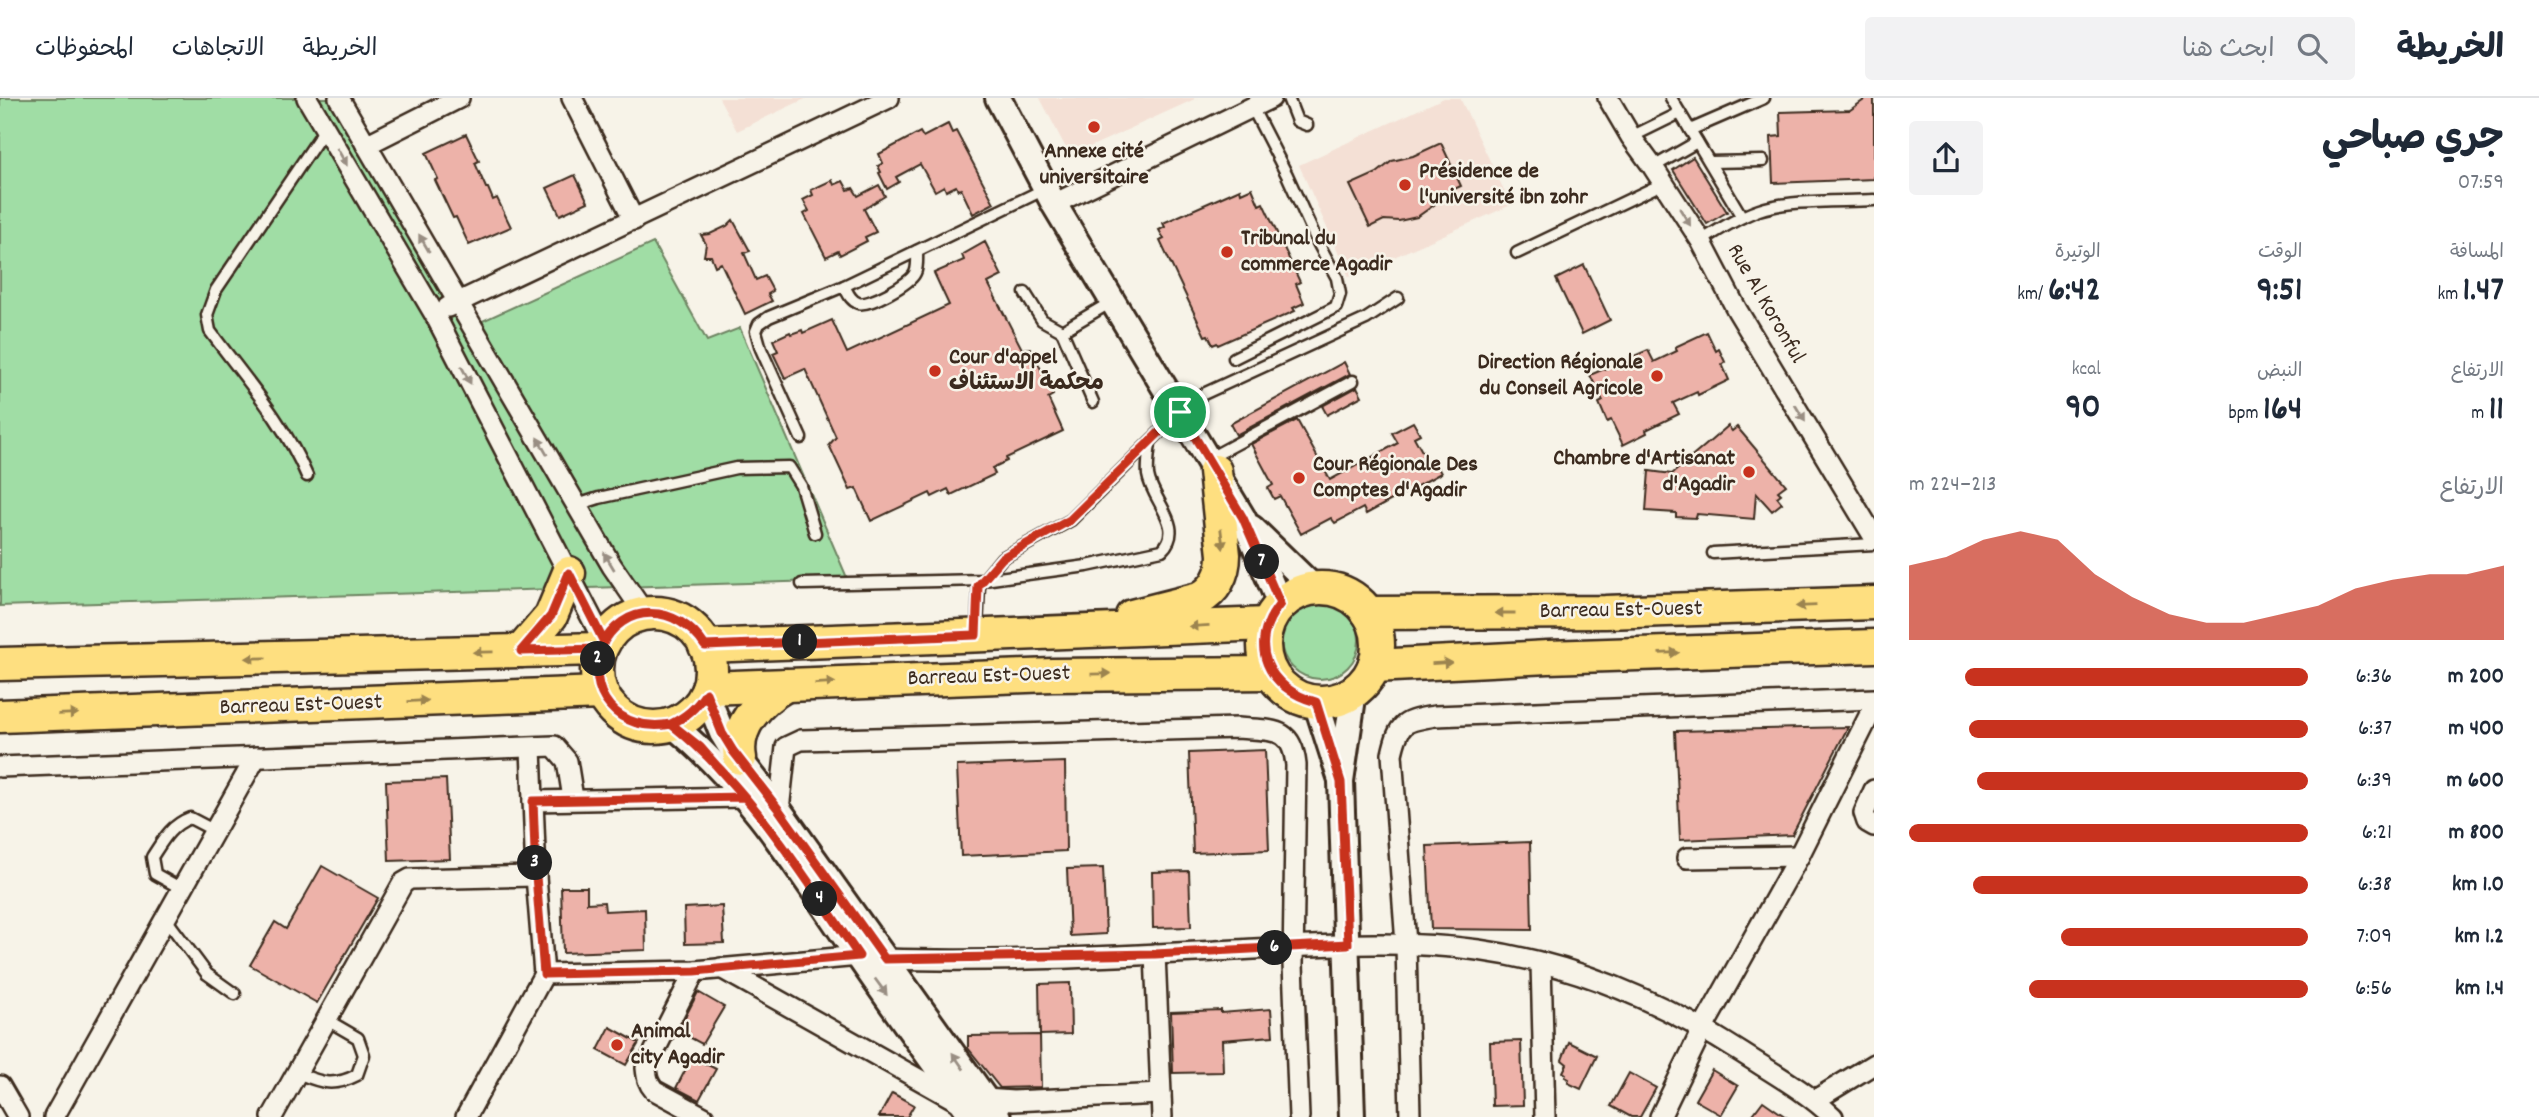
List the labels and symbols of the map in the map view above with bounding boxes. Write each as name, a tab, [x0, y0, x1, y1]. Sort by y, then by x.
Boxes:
marker: Annexe cité universitaire	[1086, 119, 1102, 135]
place label: Annexe cité universitaire	[1039, 136, 1149, 195]
one-way arrow	[336, 147, 348, 166]
place label: Présidence de l'université ibn zohr	[1419, 156, 1588, 215]
marker: Présidence de l'université ibn zohr	[1397, 177, 1413, 193]
one-way arrow	[1679, 207, 1692, 226]
place label: Tribunal du commerce Agadir	[1241, 223, 1393, 282]
one-way arrow	[417, 233, 430, 252]
street label: Rue Al Koronful	[1717, 238, 1813, 371]
marker: Tribunal du commerce Agadir	[1219, 244, 1235, 260]
place label: Cour d'appel محكمة الاستئناف	[949, 342, 1104, 401]
place label: Direction Régionale du Conseil Agricole	[1478, 347, 1643, 406]
marker: Cour d'appel محكمة الاستئناف	[927, 363, 943, 379]
one-way arrow	[461, 365, 472, 385]
marker: Direction Régionale du Conseil Agricole	[1649, 368, 1665, 384]
pin	[1150, 382, 1210, 442]
one-way arrow	[1794, 403, 1807, 422]
one-way arrow	[536, 437, 548, 456]
place label: Chambre d'Artisanat d'Agadir	[1553, 443, 1736, 502]
place label: Cour Régionale Des Comptes d'Agadir	[1313, 449, 1478, 508]
marker: Chambre d'Artisanat d'Agadir	[1741, 464, 1757, 480]
marker: Cour Régionale Des Comptes d'Agadir	[1291, 470, 1307, 486]
one-way arrow	[1217, 528, 1228, 550]
pin: 7	[1244, 545, 1280, 580]
one-way arrow	[603, 551, 615, 570]
street label: Barreau Est-Ouest	[1539, 593, 1703, 629]
one-way arrow	[1795, 601, 1817, 612]
one-way arrow	[1494, 607, 1516, 619]
one-way arrow	[1188, 621, 1210, 632]
pin: 1	[782, 624, 818, 660]
pin: 2	[580, 642, 616, 676]
one-way arrow	[472, 647, 494, 658]
one-way arrow	[1658, 647, 1680, 659]
one-way arrow	[244, 652, 266, 664]
one-way arrow	[1431, 657, 1453, 668]
street label: Barreau Est-Ouest	[907, 658, 1071, 696]
one-way arrow	[1090, 668, 1112, 679]
one-way arrow	[814, 678, 836, 689]
street label: Barreau Est-Ouest	[219, 687, 383, 725]
one-way arrow	[407, 695, 429, 706]
one-way arrow	[57, 709, 79, 720]
pin: 3	[518, 846, 552, 880]
pin: 4	[802, 882, 838, 916]
pin: 6	[1258, 930, 1292, 966]
one-way arrow	[874, 978, 888, 996]
place label: Animal city Agadir	[631, 1016, 725, 1075]
marker: Animal city Agadir	[609, 1037, 625, 1053]
one-way arrow	[952, 1052, 965, 1071]

